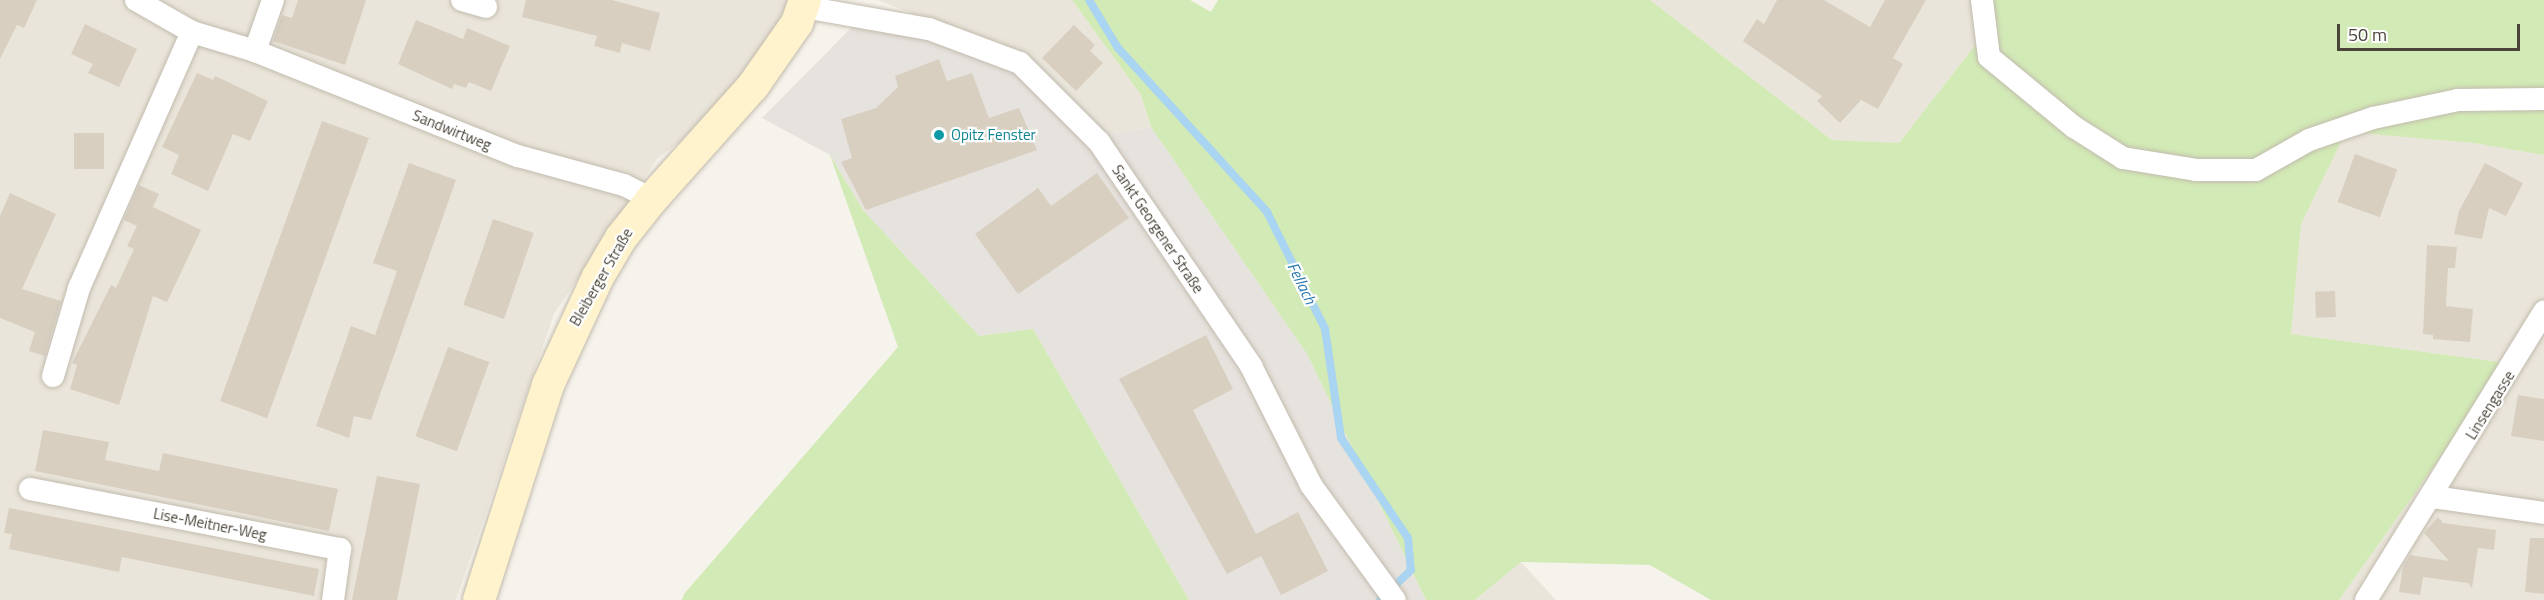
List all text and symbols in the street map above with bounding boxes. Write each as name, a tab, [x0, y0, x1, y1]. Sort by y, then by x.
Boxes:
scale bar	[2340, 12, 2523, 50]
text: 50 m	[2348, 21, 2387, 48]
street label: Sandwirtweg	[410, 106, 494, 154]
place label: Opitz Fenster	[951, 126, 1036, 144]
marker: Opitz Fenster	[932, 128, 946, 142]
street label: Sankt Georgener Straße	[1108, 161, 1208, 297]
street label: Bleiberger Straße	[566, 225, 636, 329]
water label: Fellach	[1284, 259, 1320, 307]
street label: Linsengasse	[2462, 367, 2518, 443]
street label: Lise-Meitner-Weg	[152, 504, 268, 544]

